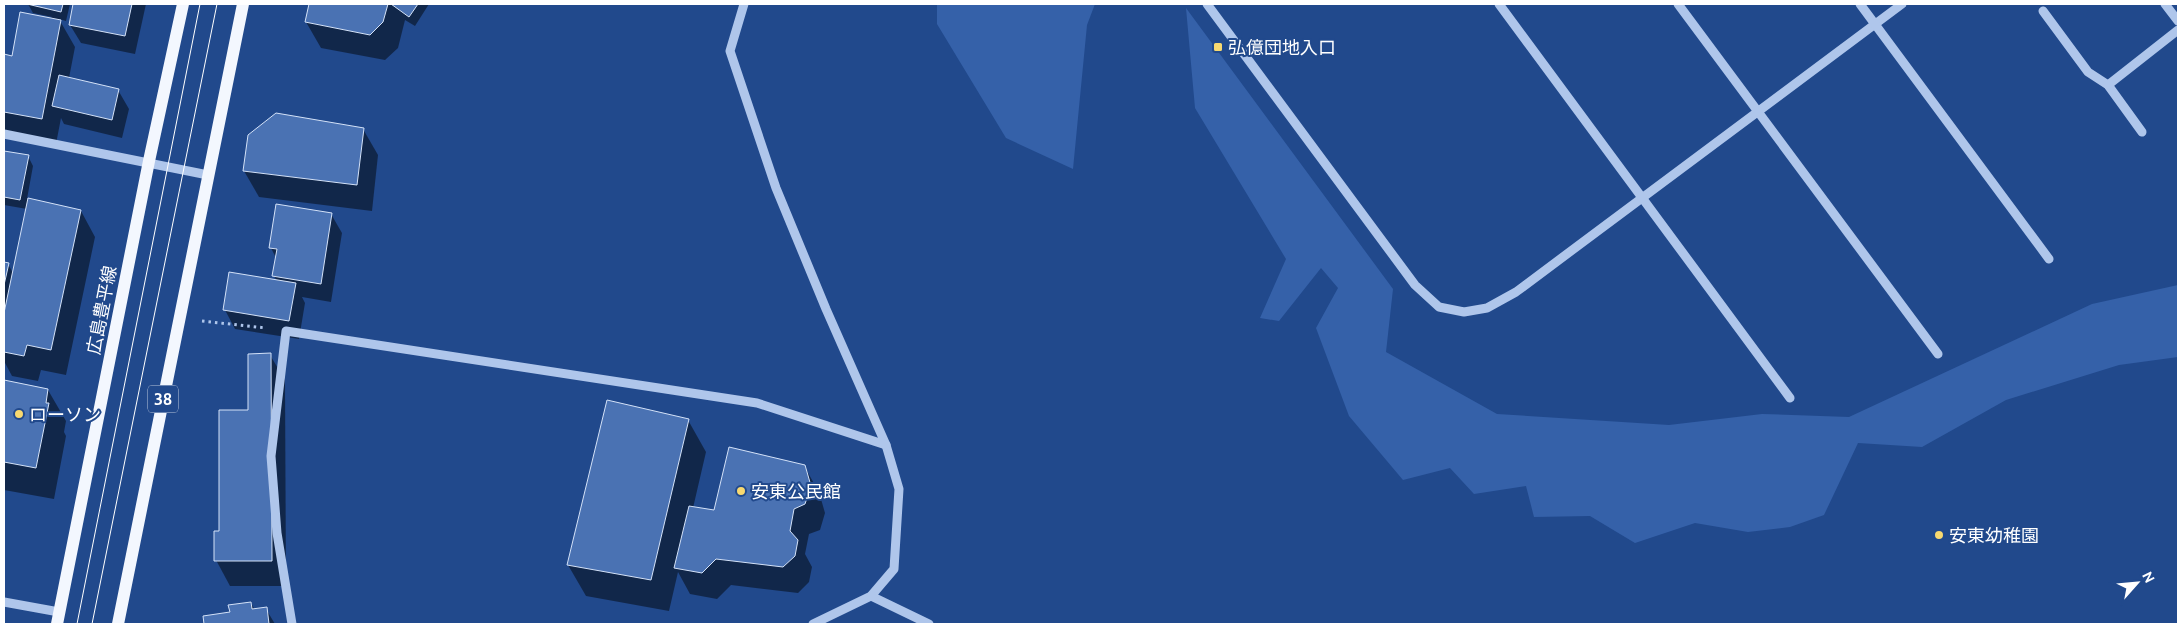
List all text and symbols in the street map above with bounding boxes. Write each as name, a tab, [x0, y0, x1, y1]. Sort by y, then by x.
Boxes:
place label: 弘億団地入口	[1228, 37, 1336, 57]
marker: 弘億団地入口	[1212, 41, 1224, 53]
street label: 広島豊平線	[83, 264, 119, 356]
road number: 38	[148, 386, 178, 412]
place label: ローソン	[29, 404, 101, 424]
marker: ローソン	[13, 408, 25, 420]
place label: 安東公民館	[751, 481, 841, 501]
marker: 安東公民館	[735, 485, 747, 497]
place label: 安東幼稚園	[1949, 525, 2039, 545]
marker: 安東幼稚園	[1933, 529, 1945, 541]
north arrow	[2112, 558, 2162, 608]
text: N	[2139, 569, 2158, 585]

